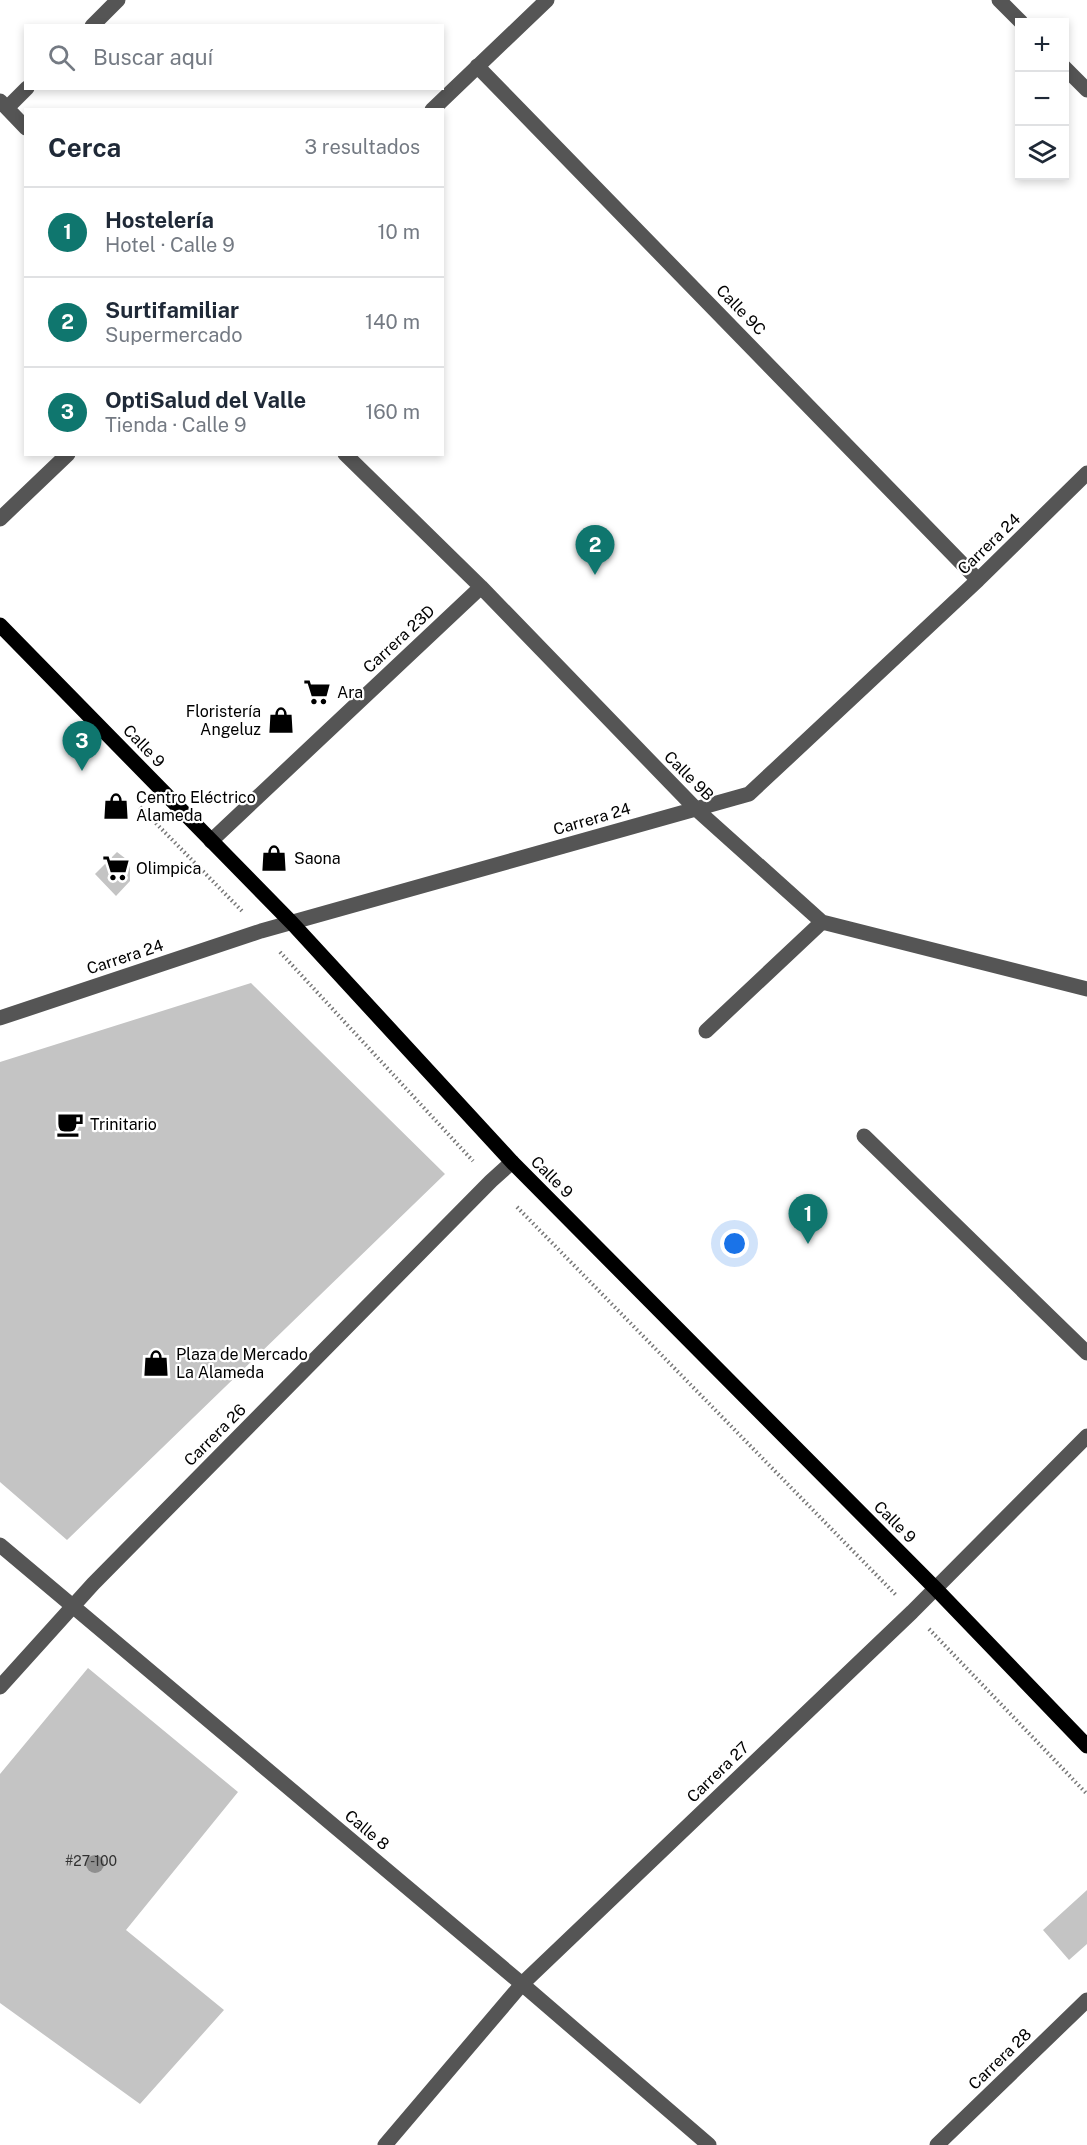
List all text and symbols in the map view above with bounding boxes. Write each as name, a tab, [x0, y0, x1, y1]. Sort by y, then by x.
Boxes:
map controls	[1015, 18, 1069, 180]
button: +	[1015, 18, 1069, 72]
search box	[24, 24, 444, 90]
icon: search	[45, 41, 78, 74]
text: Buscar aquí	[93, 44, 213, 70]
button: −	[1015, 72, 1069, 126]
button: layers	[1015, 126, 1069, 180]
text: Cerca	[48, 132, 121, 163]
text: 3 resultados	[304, 135, 420, 159]
text: Hostelería	[105, 207, 214, 233]
text: 1	[63, 220, 72, 244]
text: 10 m	[377, 220, 420, 244]
text: Hotel · Calle 9	[105, 233, 235, 257]
street label: Calle 9C	[712, 281, 770, 339]
text: Surtifamiliar	[105, 297, 239, 323]
text: 2	[61, 310, 74, 334]
text: 140 m	[365, 310, 420, 334]
text: Supermercado	[105, 323, 243, 347]
text: OptiSalud del Valle	[105, 387, 306, 413]
text: 3	[61, 400, 74, 424]
text: 160 m	[365, 400, 420, 424]
text: Tienda · Calle 9	[105, 413, 246, 437]
street label: Carrera 24	[954, 510, 1024, 578]
pin: 2	[576, 526, 614, 575]
street label: Carrera 23D	[359, 601, 439, 677]
supermarket icon: Ara	[302, 677, 332, 707]
place label: Ara	[337, 683, 363, 702]
place label: Floristería Angeluz	[186, 702, 261, 739]
shop icon: Floristería Angeluz	[266, 705, 296, 735]
street label: Calle 9	[119, 721, 169, 771]
pin: 3	[62, 722, 101, 771]
street label: Calle 9B	[660, 747, 718, 805]
place label: Centro Eléctrico Alameda	[136, 788, 256, 825]
shop icon: Centro Eléctrico Alameda	[101, 791, 131, 821]
street label: Carrera 24	[551, 799, 633, 839]
shop icon: Saona	[259, 843, 289, 873]
place label: Saona	[294, 849, 341, 868]
supermarket icon: Olimpica	[101, 853, 131, 883]
place label: Olimpica	[136, 859, 201, 878]
street label: Carrera 24	[84, 936, 166, 978]
cafe icon: Trinitario	[55, 1109, 85, 1139]
place label: Trinitario	[90, 1115, 157, 1134]
street label: Calle 9	[527, 1152, 577, 1202]
pin: 1	[788, 1194, 828, 1244]
your location	[720, 1229, 749, 1258]
place label: Plaza de Mercado La Alameda	[176, 1345, 308, 1382]
shop icon: Plaza de Mercado La Alameda	[141, 1348, 171, 1378]
street label: Carrera 26	[180, 1400, 250, 1470]
street label: Calle 9	[870, 1497, 920, 1547]
street label: Carrera 27	[683, 1738, 753, 1806]
street label: Calle 8	[341, 1806, 393, 1854]
house number: #27-100	[65, 1853, 117, 1869]
street label: Carrera 28	[965, 2024, 1035, 2094]

